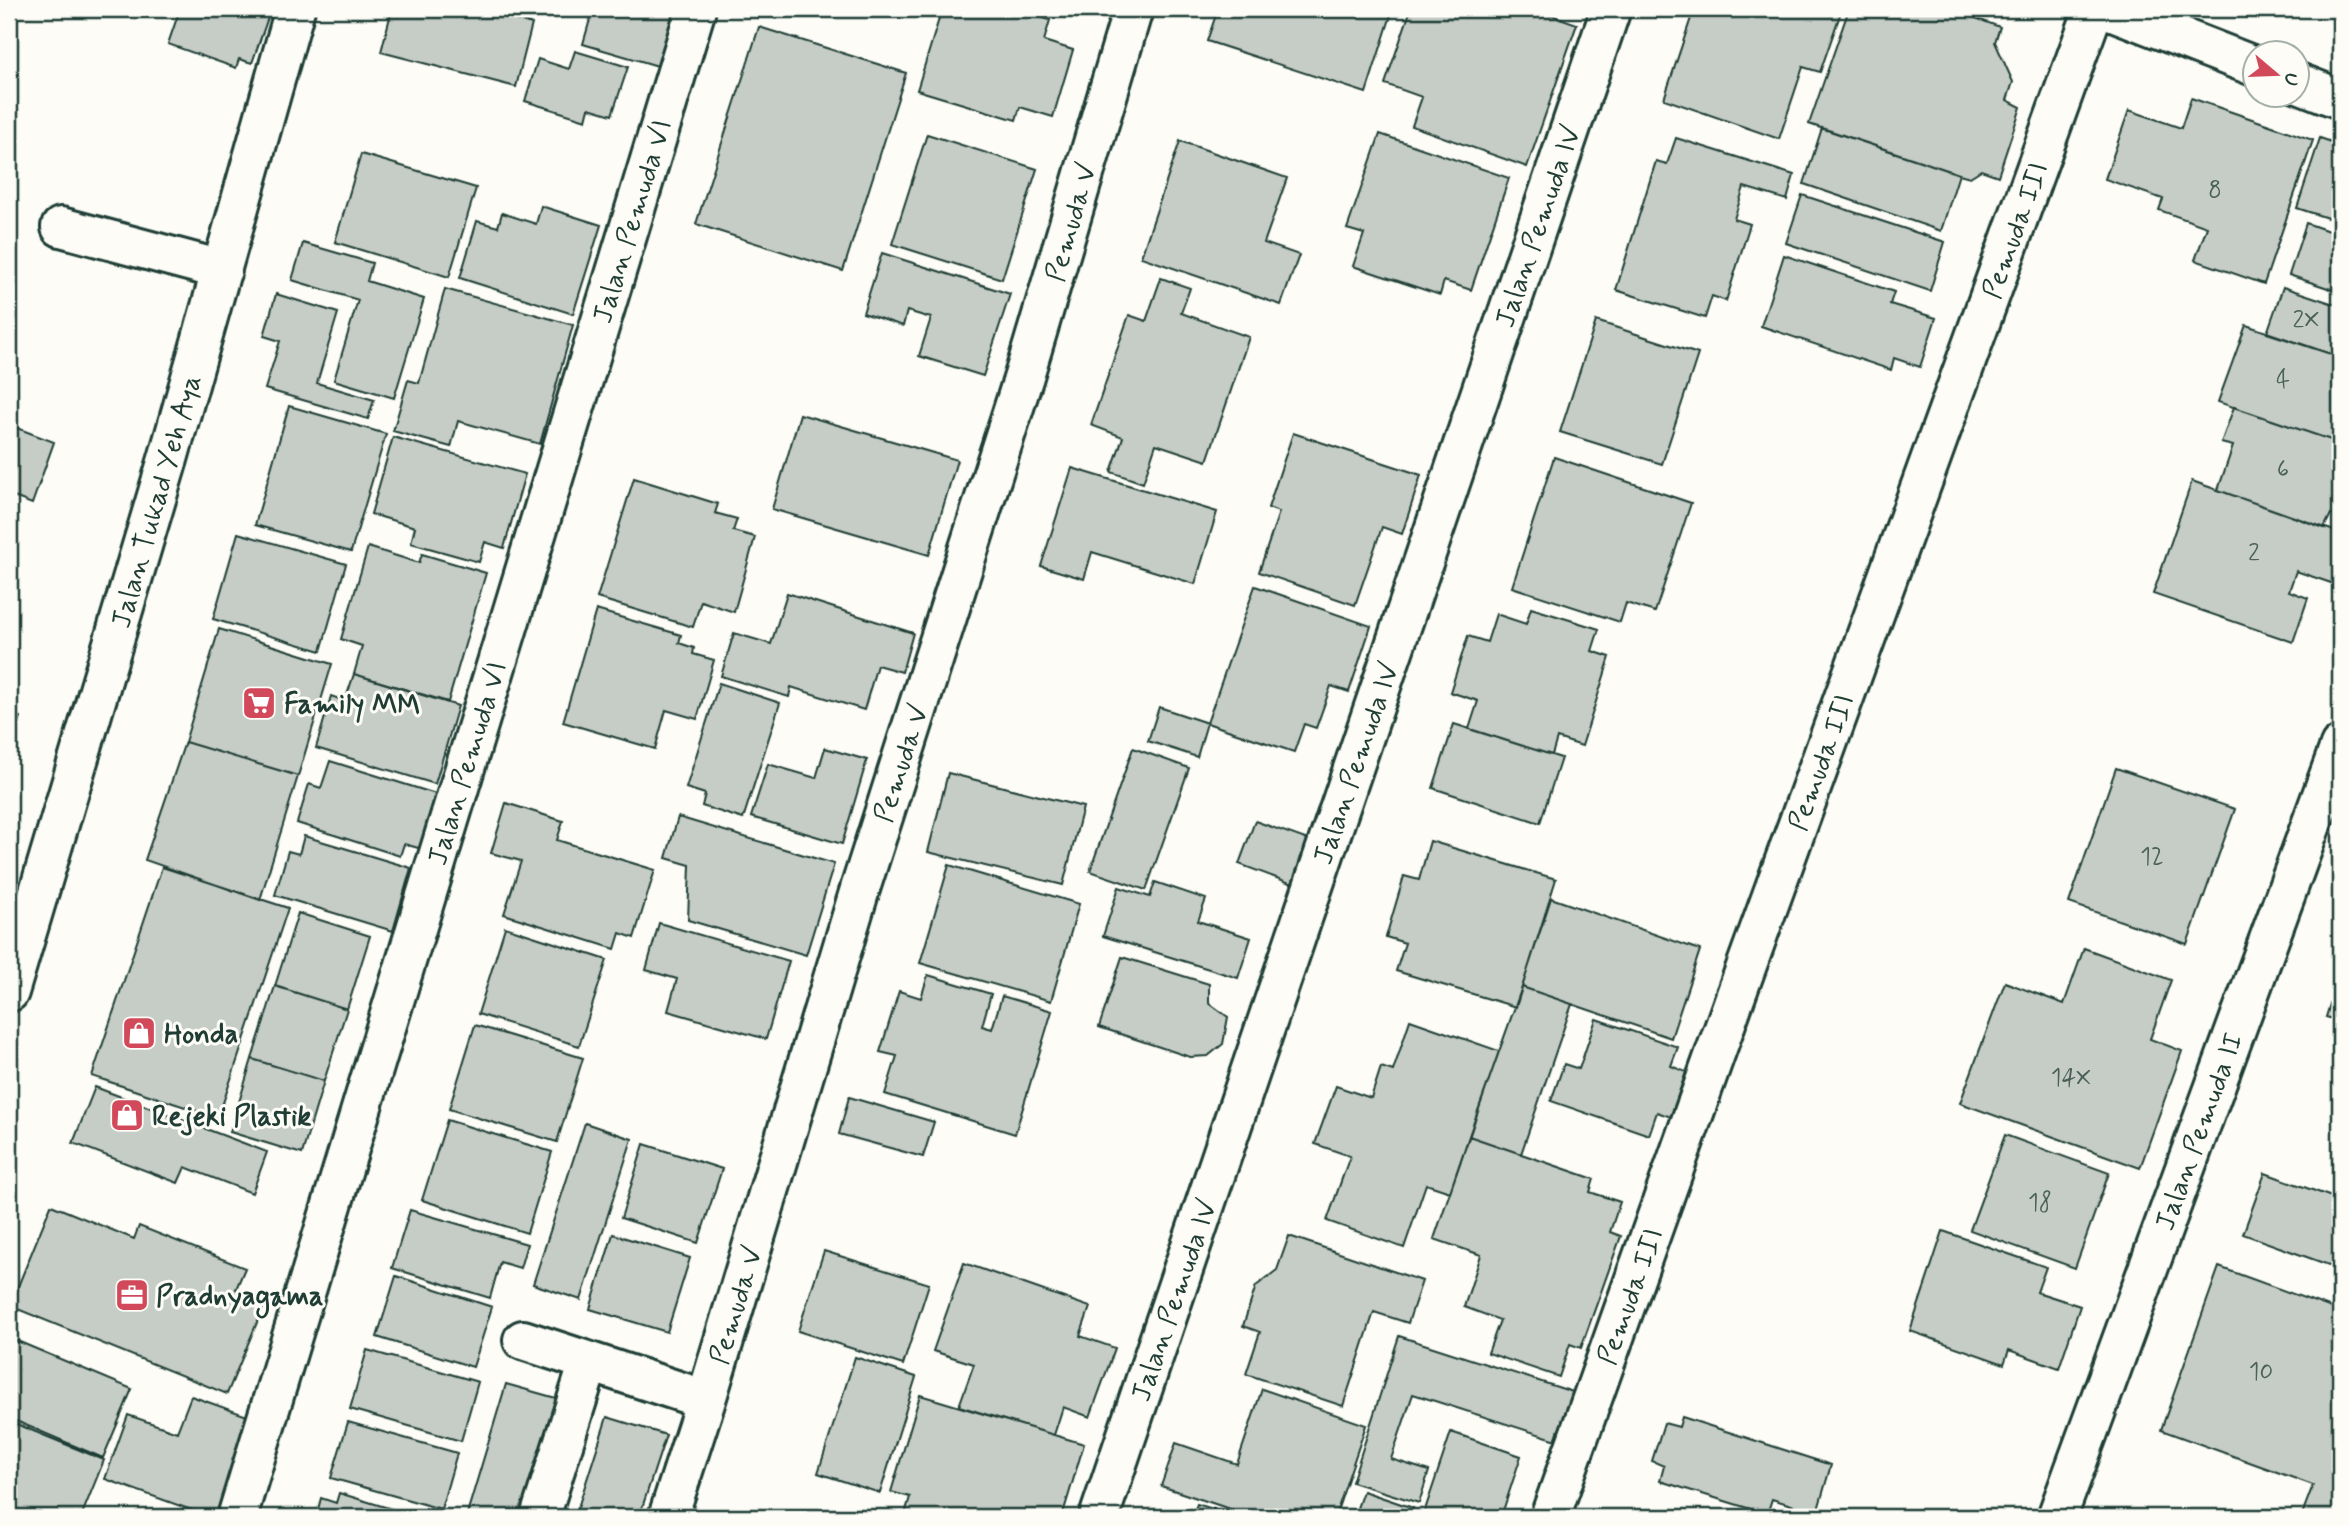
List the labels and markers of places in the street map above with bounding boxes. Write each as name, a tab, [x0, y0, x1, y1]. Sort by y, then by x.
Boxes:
supermarket icon: Family MM	[240, 684, 278, 722]
place label: Family MM	[284, 687, 421, 724]
shop icon: Honda	[120, 1014, 158, 1052]
place label: Honda	[164, 1017, 238, 1054]
shop icon: Rejeki Plastik	[108, 1096, 146, 1134]
place label: Rejeki Plastik	[152, 1099, 311, 1136]
office icon: Pradnyagama	[113, 1276, 151, 1314]
place label: Pradnyagama	[156, 1279, 323, 1319]

